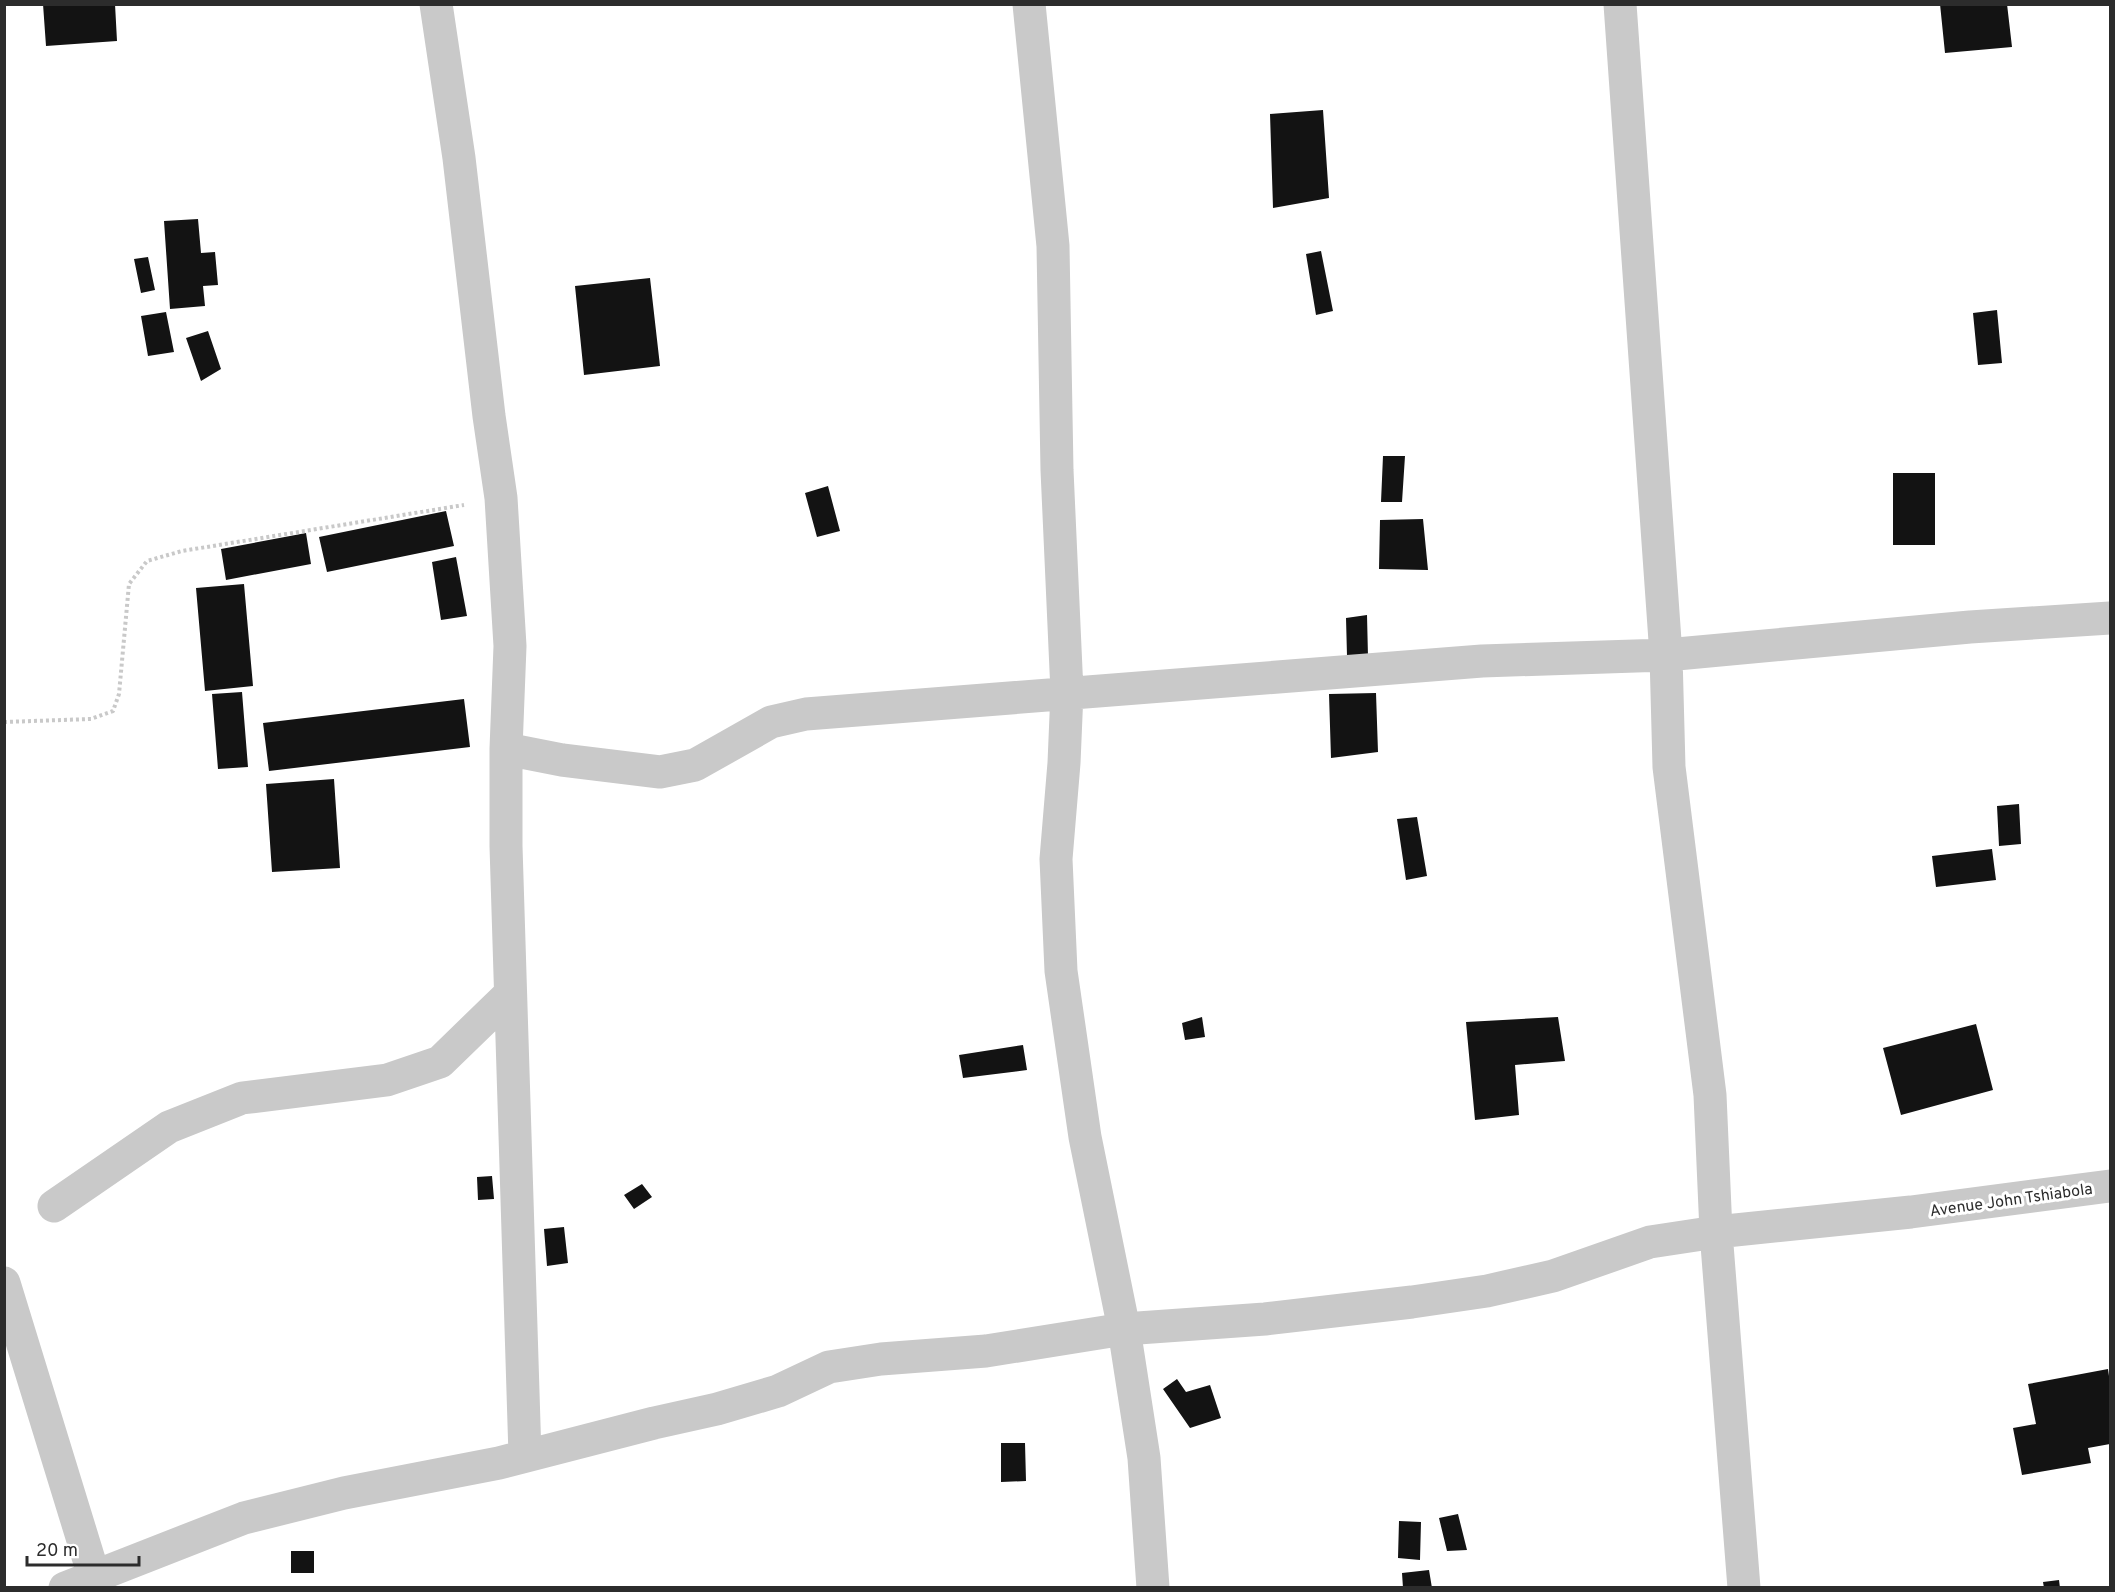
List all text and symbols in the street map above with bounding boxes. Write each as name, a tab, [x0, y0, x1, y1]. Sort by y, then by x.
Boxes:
street label: Avenue John Tshiabola	[1929, 1180, 2094, 1222]
scale bar	[27, 1529, 140, 1567]
text: 20 m	[36, 1540, 78, 1563]

